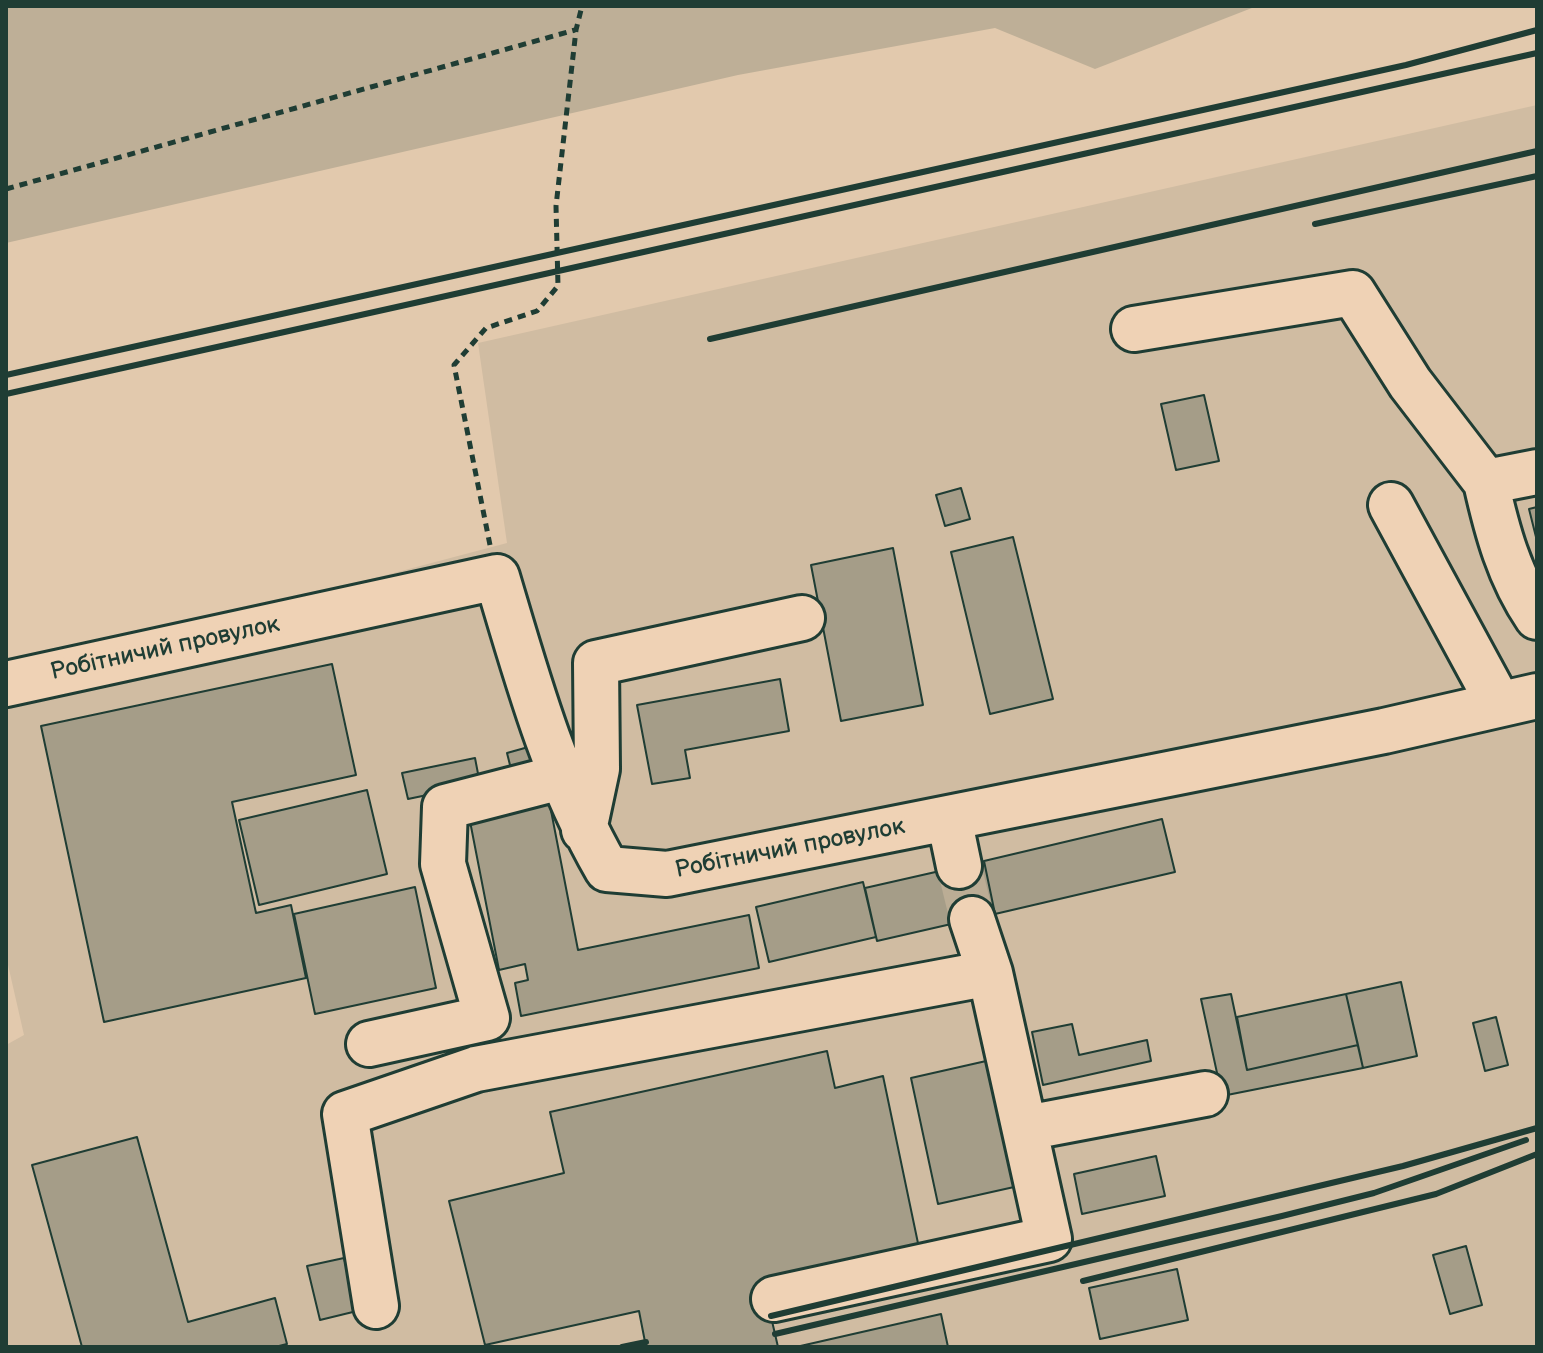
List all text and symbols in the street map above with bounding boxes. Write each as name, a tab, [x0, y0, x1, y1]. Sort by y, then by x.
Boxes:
street label: Робітничий провулок	[48, 611, 282, 687]
street label: Робітничий провулок	[673, 813, 907, 885]

